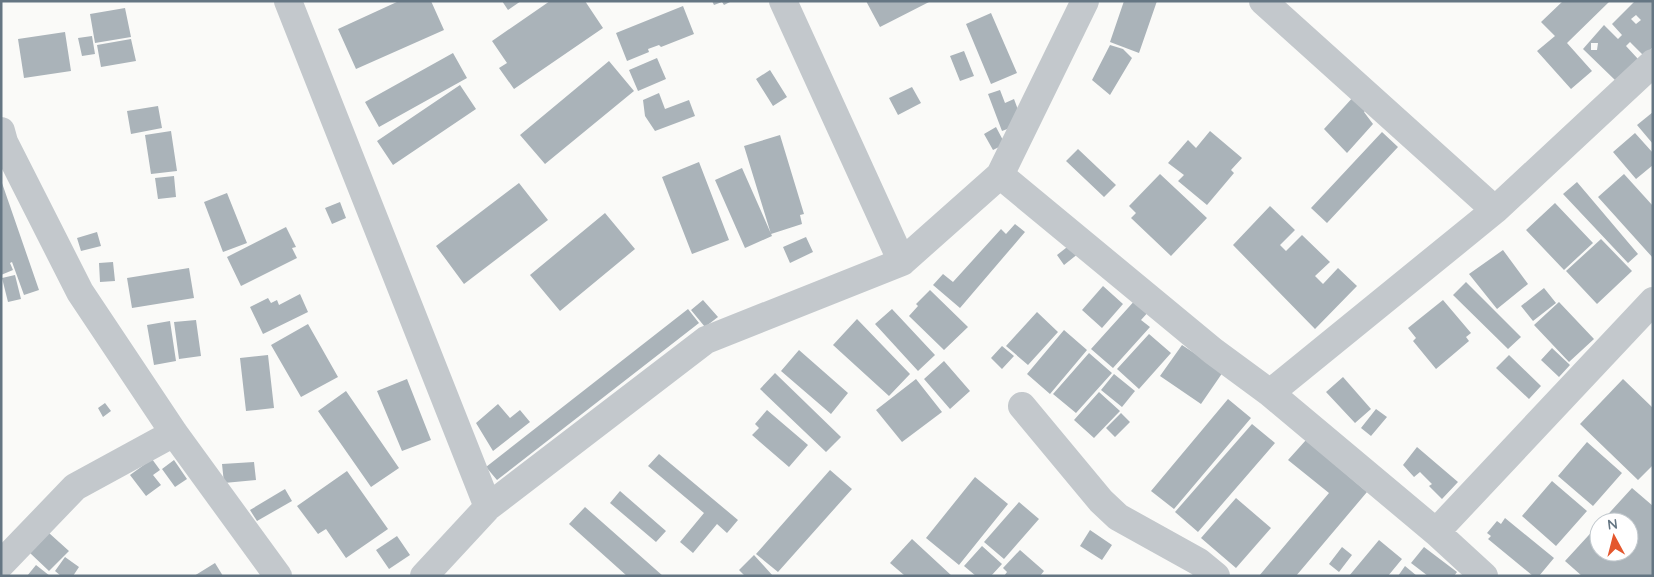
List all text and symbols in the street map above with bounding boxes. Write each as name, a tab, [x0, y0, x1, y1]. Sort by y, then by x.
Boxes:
north arrow	[1589, 512, 1639, 562]
text: N	[1606, 515, 1619, 534]

